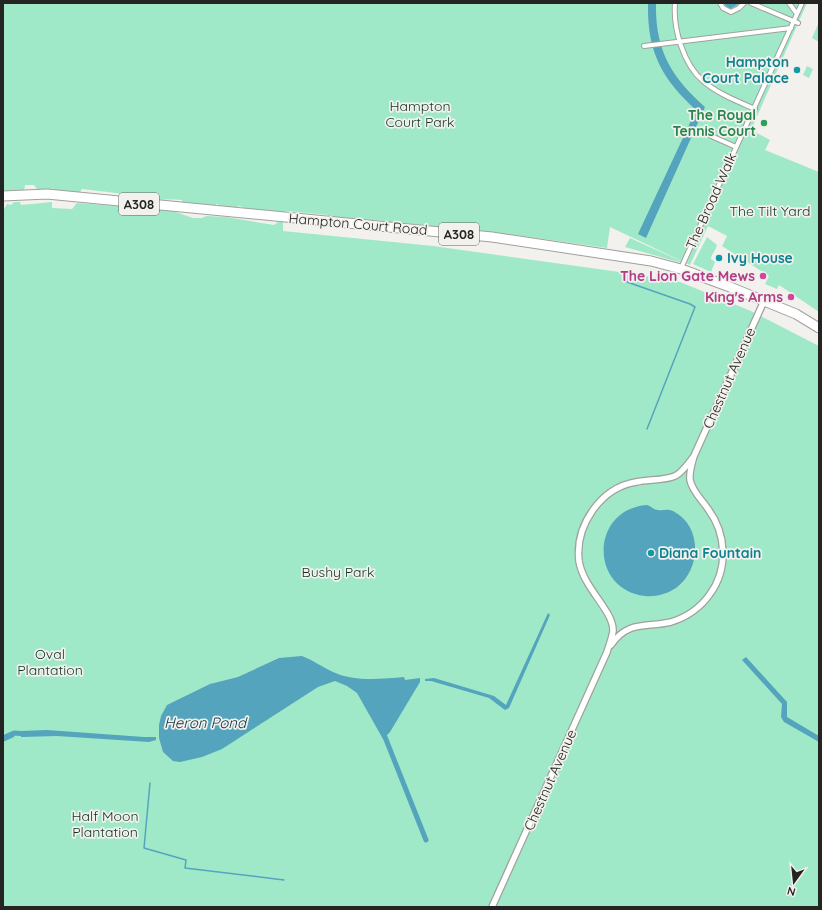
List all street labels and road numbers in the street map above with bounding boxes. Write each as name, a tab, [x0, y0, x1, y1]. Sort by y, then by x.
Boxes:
street label: The Broad Walk	[682, 150, 740, 252]
road number: A308	[119, 193, 159, 215]
street label: Hampton Court Road	[288, 209, 428, 239]
road number: A308	[439, 223, 479, 245]
street label: Chestnut Avenue	[699, 325, 759, 431]
street label: Chestnut Avenue	[520, 727, 580, 833]

